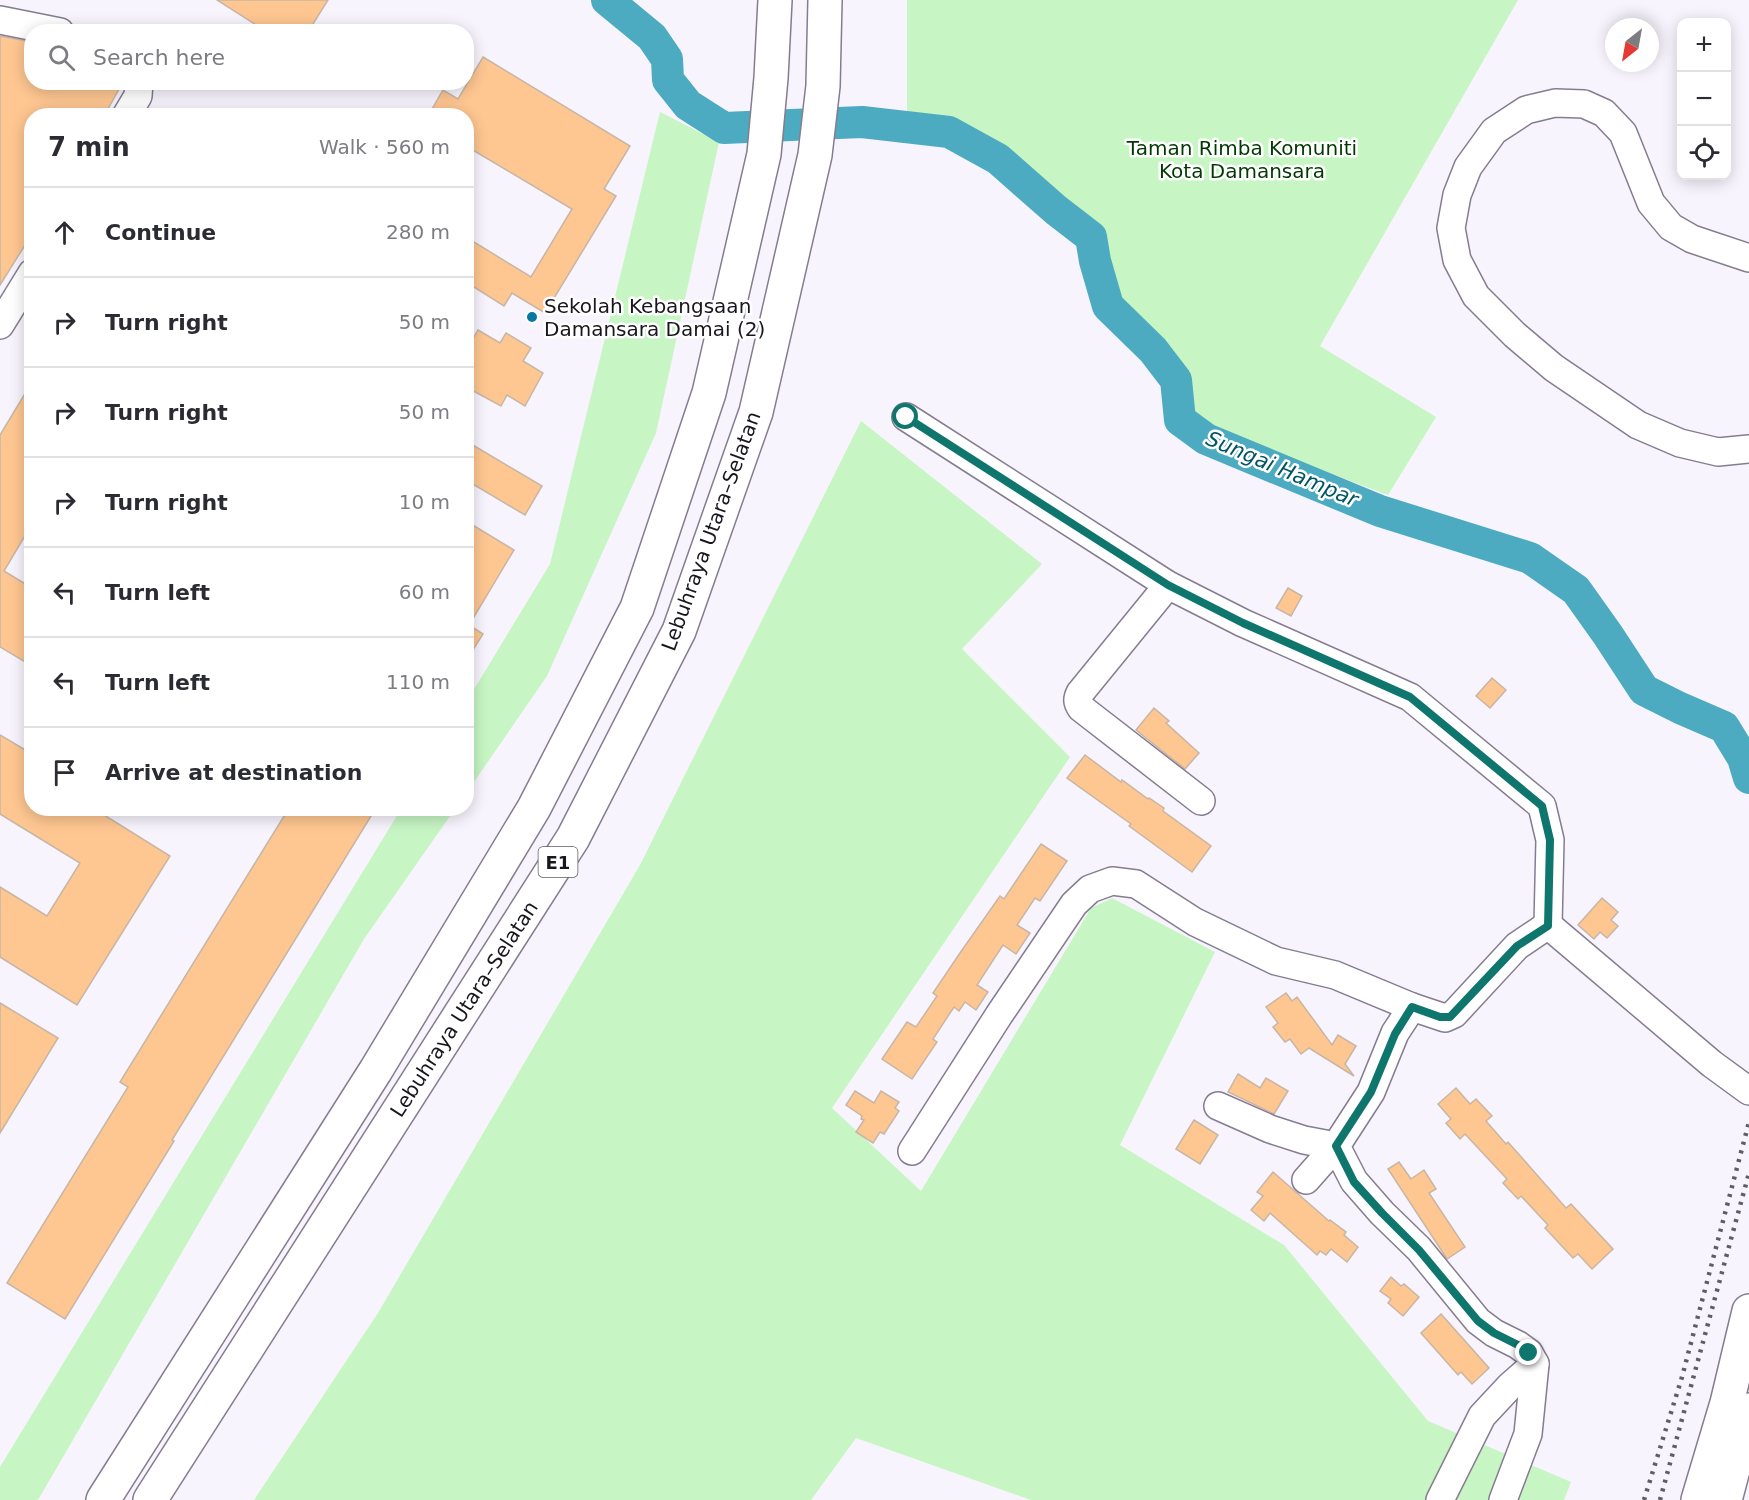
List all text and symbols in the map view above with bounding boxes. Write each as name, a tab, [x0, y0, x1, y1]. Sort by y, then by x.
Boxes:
north arrow	[1605, 18, 1659, 72]
map controls	[1677, 18, 1731, 180]
button: +	[1677, 18, 1731, 72]
search box	[24, 24, 474, 90]
icon: search	[45, 41, 78, 74]
text: Search here	[93, 45, 225, 70]
button: −	[1677, 72, 1731, 126]
button: locate	[1677, 126, 1731, 180]
text: 7 min	[48, 132, 130, 162]
text: Walk · 560 m	[319, 135, 450, 159]
park label: Taman Rimba Komuniti Kota Damansara	[1126, 136, 1357, 183]
icon: ahead	[48, 216, 81, 249]
text: Continue	[105, 220, 216, 245]
text: 280 m	[386, 220, 450, 244]
place label: Sekolah Kebangsaan Damansara Damai (2)	[544, 294, 765, 341]
icon: right	[48, 306, 81, 339]
text: Turn right	[105, 310, 228, 335]
text: 50 m	[399, 310, 450, 334]
marker: Sekolah Kebangsaan Damansara Damai (2)	[525, 310, 539, 324]
icon: right	[48, 396, 81, 429]
text: Turn right	[105, 400, 228, 425]
text: 50 m	[399, 400, 450, 424]
route start	[892, 403, 918, 429]
street label: Lebuhraya Utara–Selatan	[656, 408, 766, 654]
water label: Sungai Hampar	[1202, 426, 1363, 512]
icon: right	[48, 486, 81, 519]
text: Turn right	[105, 490, 228, 515]
text: 10 m	[399, 490, 450, 514]
icon: left	[48, 576, 81, 609]
text: Turn left	[105, 580, 210, 605]
text: 60 m	[399, 580, 450, 604]
icon: left	[48, 666, 81, 699]
text: Turn left	[105, 670, 210, 695]
text: 110 m	[386, 670, 450, 694]
icon: arrive	[48, 756, 81, 789]
text: Arrive at destination	[105, 760, 362, 785]
road number: E1	[538, 847, 578, 877]
street label: Lebuhraya Utara–Selatan	[385, 896, 543, 1122]
route end	[1515, 1339, 1541, 1365]

